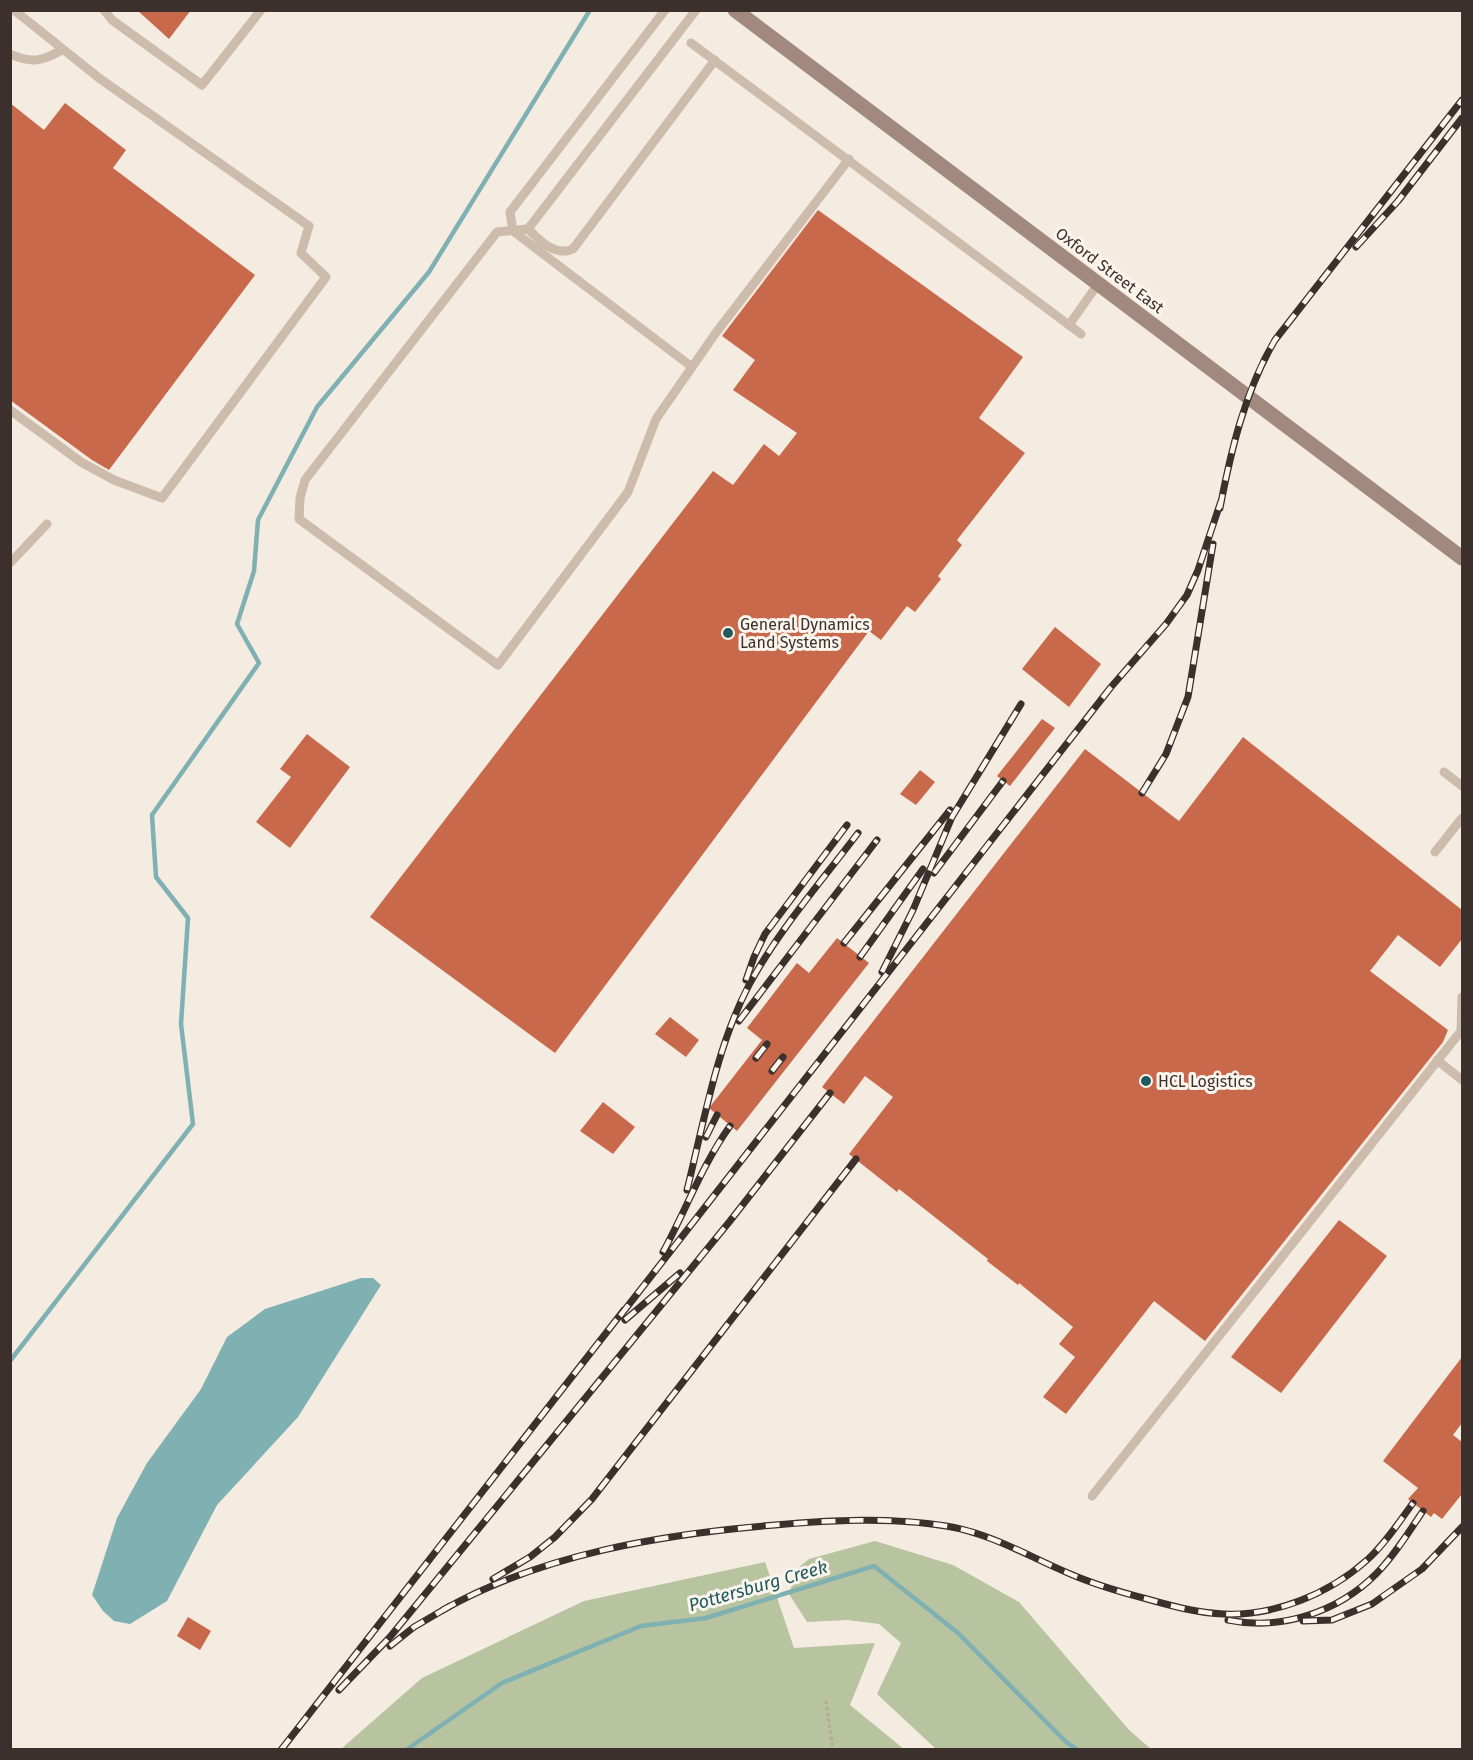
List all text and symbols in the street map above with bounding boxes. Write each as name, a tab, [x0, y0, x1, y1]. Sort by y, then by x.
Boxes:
street label: Oxford Street East	[1052, 224, 1168, 317]
place label: General Dynamics Land Systems	[740, 615, 870, 652]
marker: General Dynamics Land Systems	[721, 626, 735, 640]
place label: HCL Logistics	[1158, 1072, 1253, 1091]
marker: HCL Logistics	[1139, 1074, 1153, 1088]
water label: Pottersburg Creek	[686, 1556, 830, 1616]

